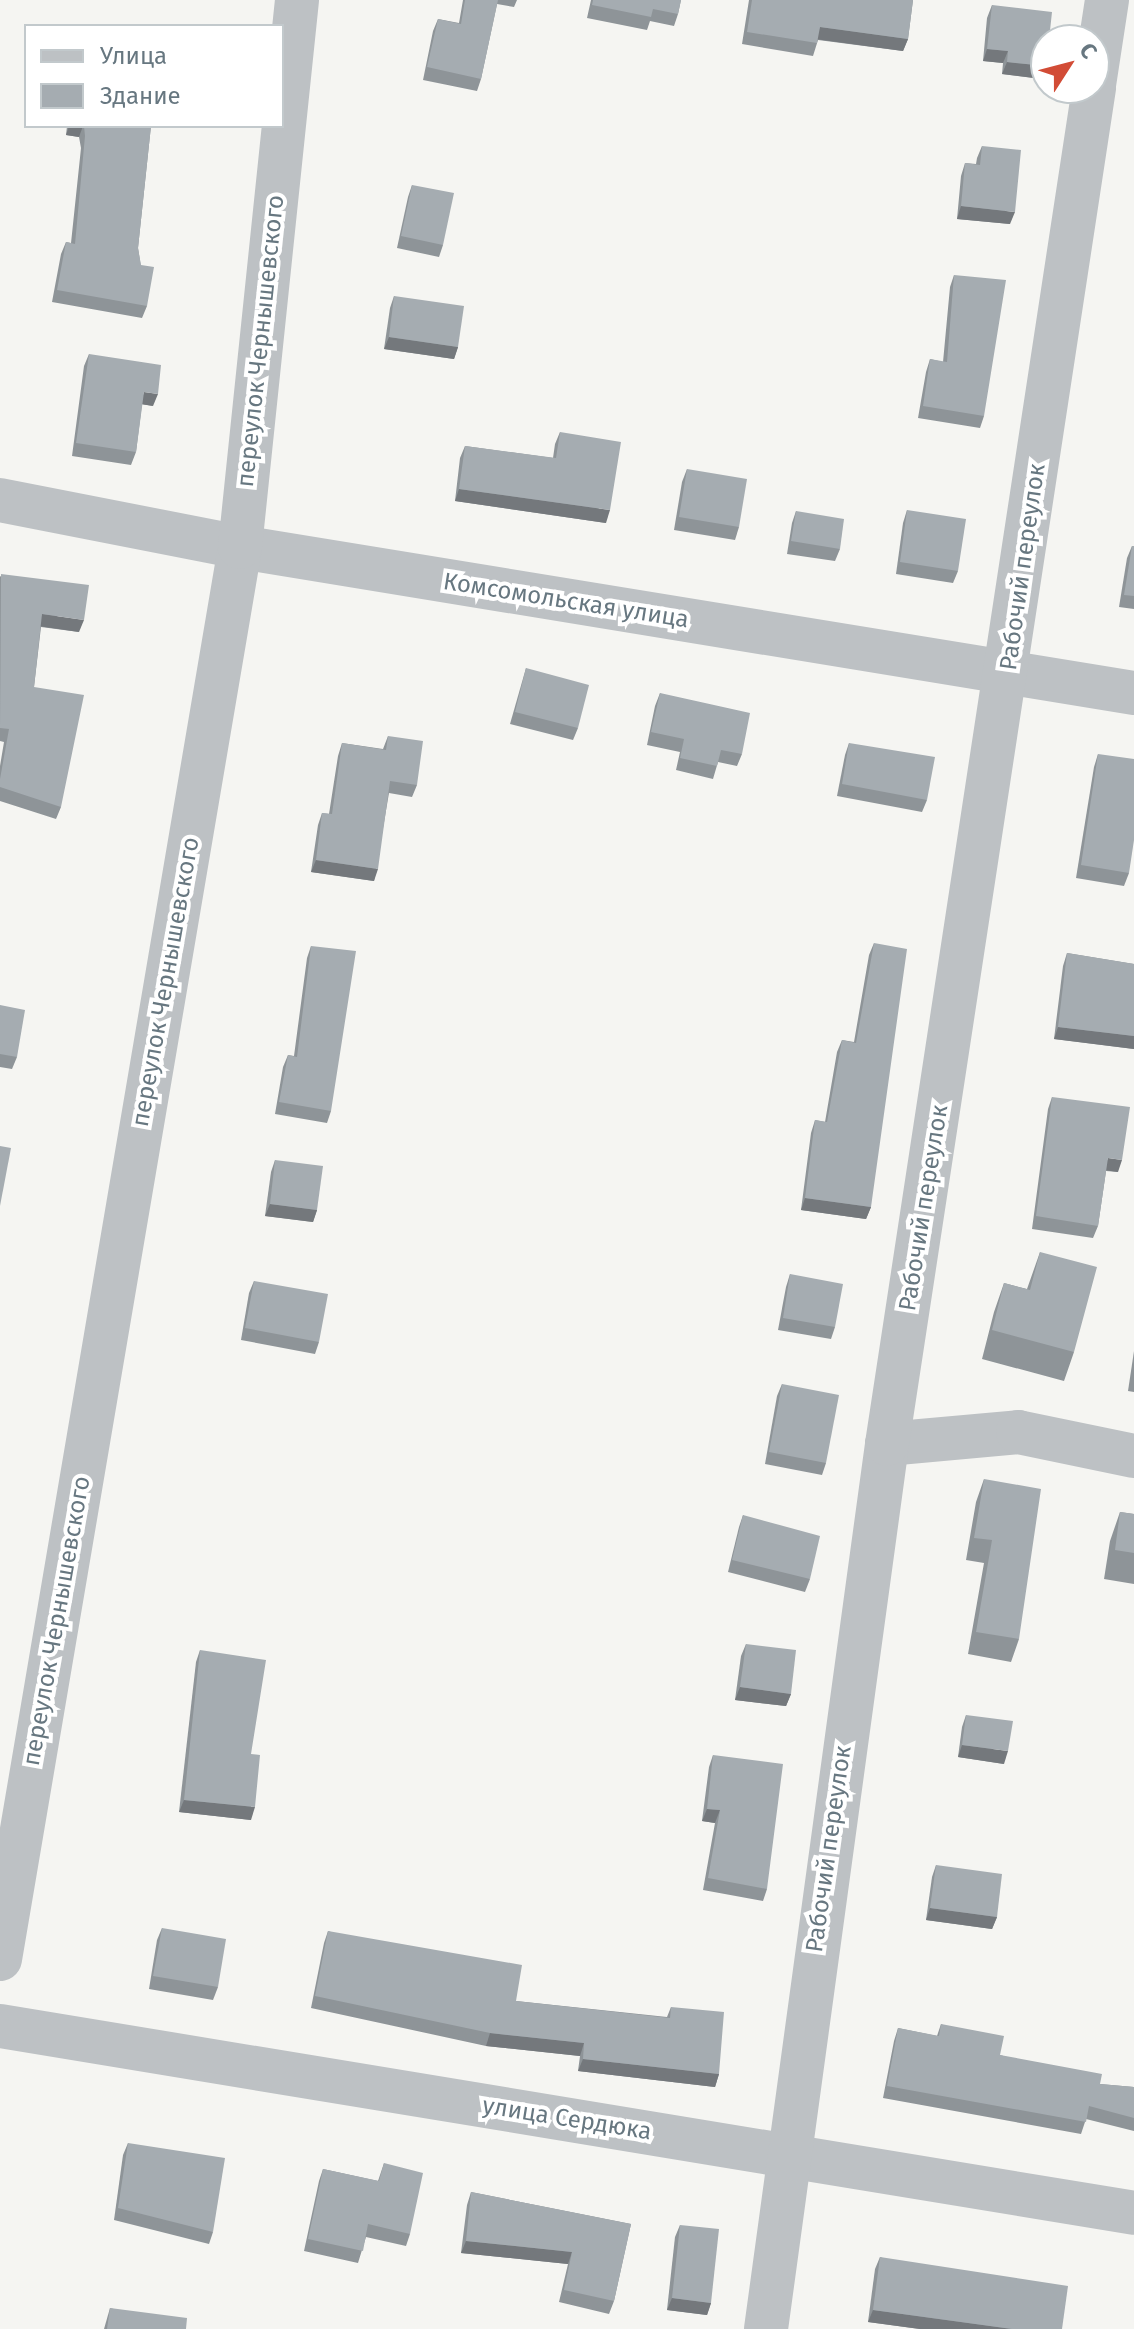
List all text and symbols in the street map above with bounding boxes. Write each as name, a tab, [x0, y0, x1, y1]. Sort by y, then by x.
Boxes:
legend	[24, 24, 284, 128]
north arrow	[1030, 24, 1110, 104]
text: С	[1074, 38, 1103, 64]
text: Улица	[100, 42, 167, 70]
text: Здание	[100, 82, 181, 110]
street label: переулок Чернышевского	[231, 193, 291, 489]
street label: Рабочий переулок	[994, 462, 1052, 672]
street label: Комсомольская улица	[441, 567, 691, 635]
street label: переулок Чернышевского	[126, 835, 206, 1129]
street label: Рабочий переулок	[893, 1103, 955, 1313]
street label: переулок Чернышевского	[17, 1474, 97, 1768]
street label: Рабочий переулок	[800, 1744, 858, 1954]
street label: улица Сердюка	[480, 2091, 654, 2147]

